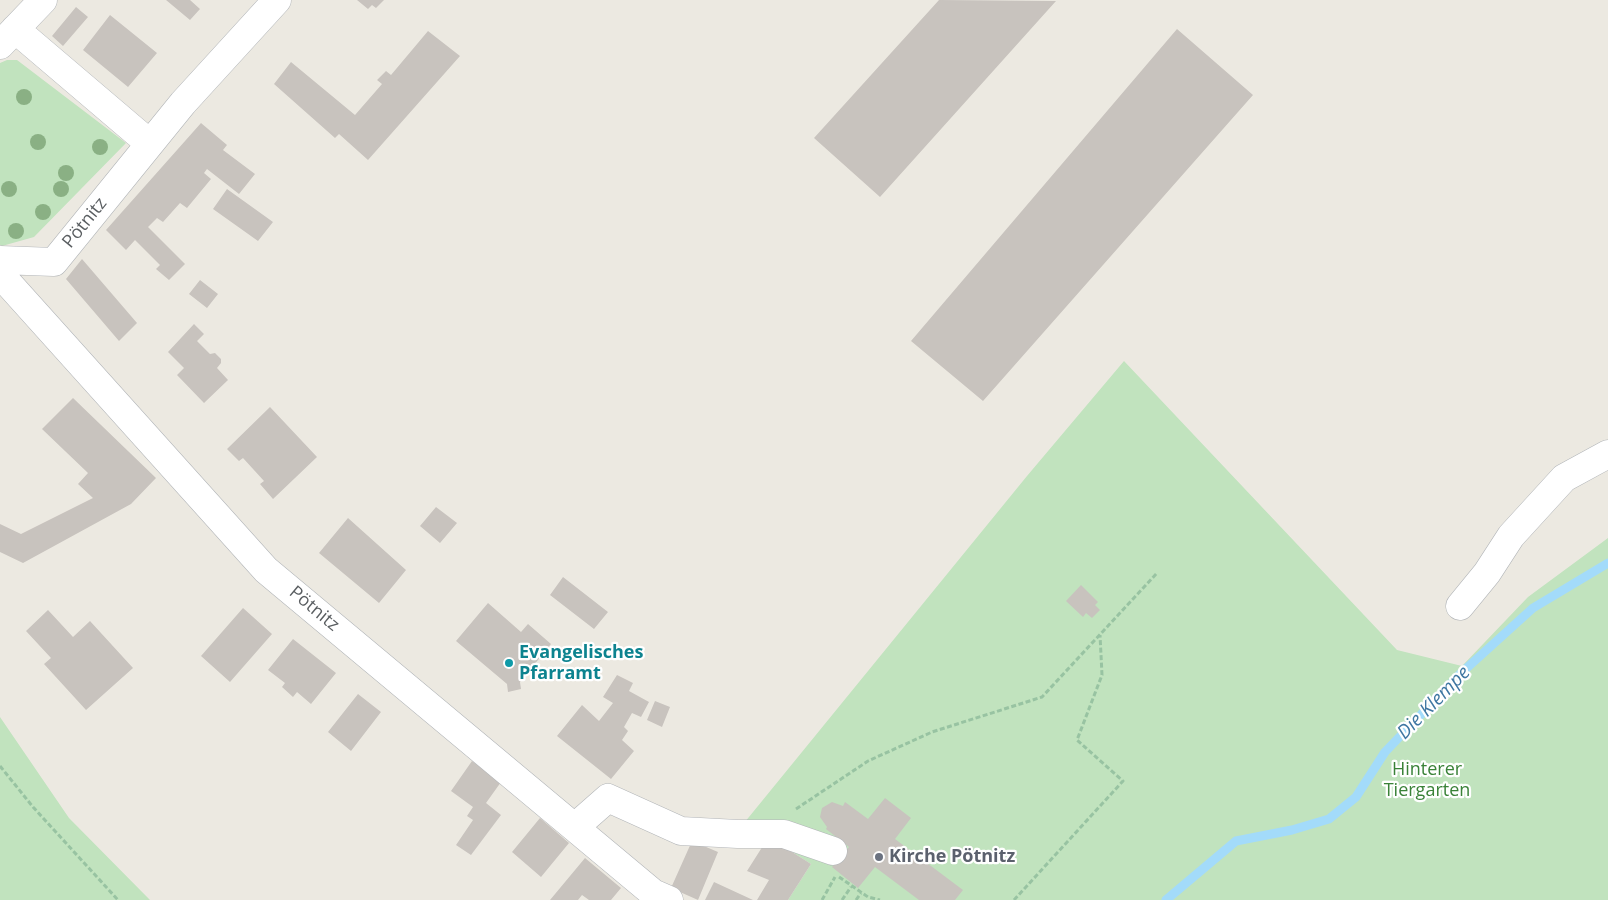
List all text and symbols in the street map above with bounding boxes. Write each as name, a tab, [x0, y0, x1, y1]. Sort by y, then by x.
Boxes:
street label: Pötnitz	[58, 193, 112, 253]
street label: Pötnitz	[285, 582, 343, 636]
place label: Evangelisches Pfarramt	[519, 642, 643, 684]
marker: Evangelisches Pfarramt	[503, 657, 515, 669]
water label: Die Klempe	[1393, 662, 1475, 744]
park label: Hinterer Tiergarten	[1384, 759, 1470, 802]
place label: Kirche Pötnitz	[889, 846, 1015, 868]
marker: Kirche Pötnitz	[873, 851, 885, 863]

